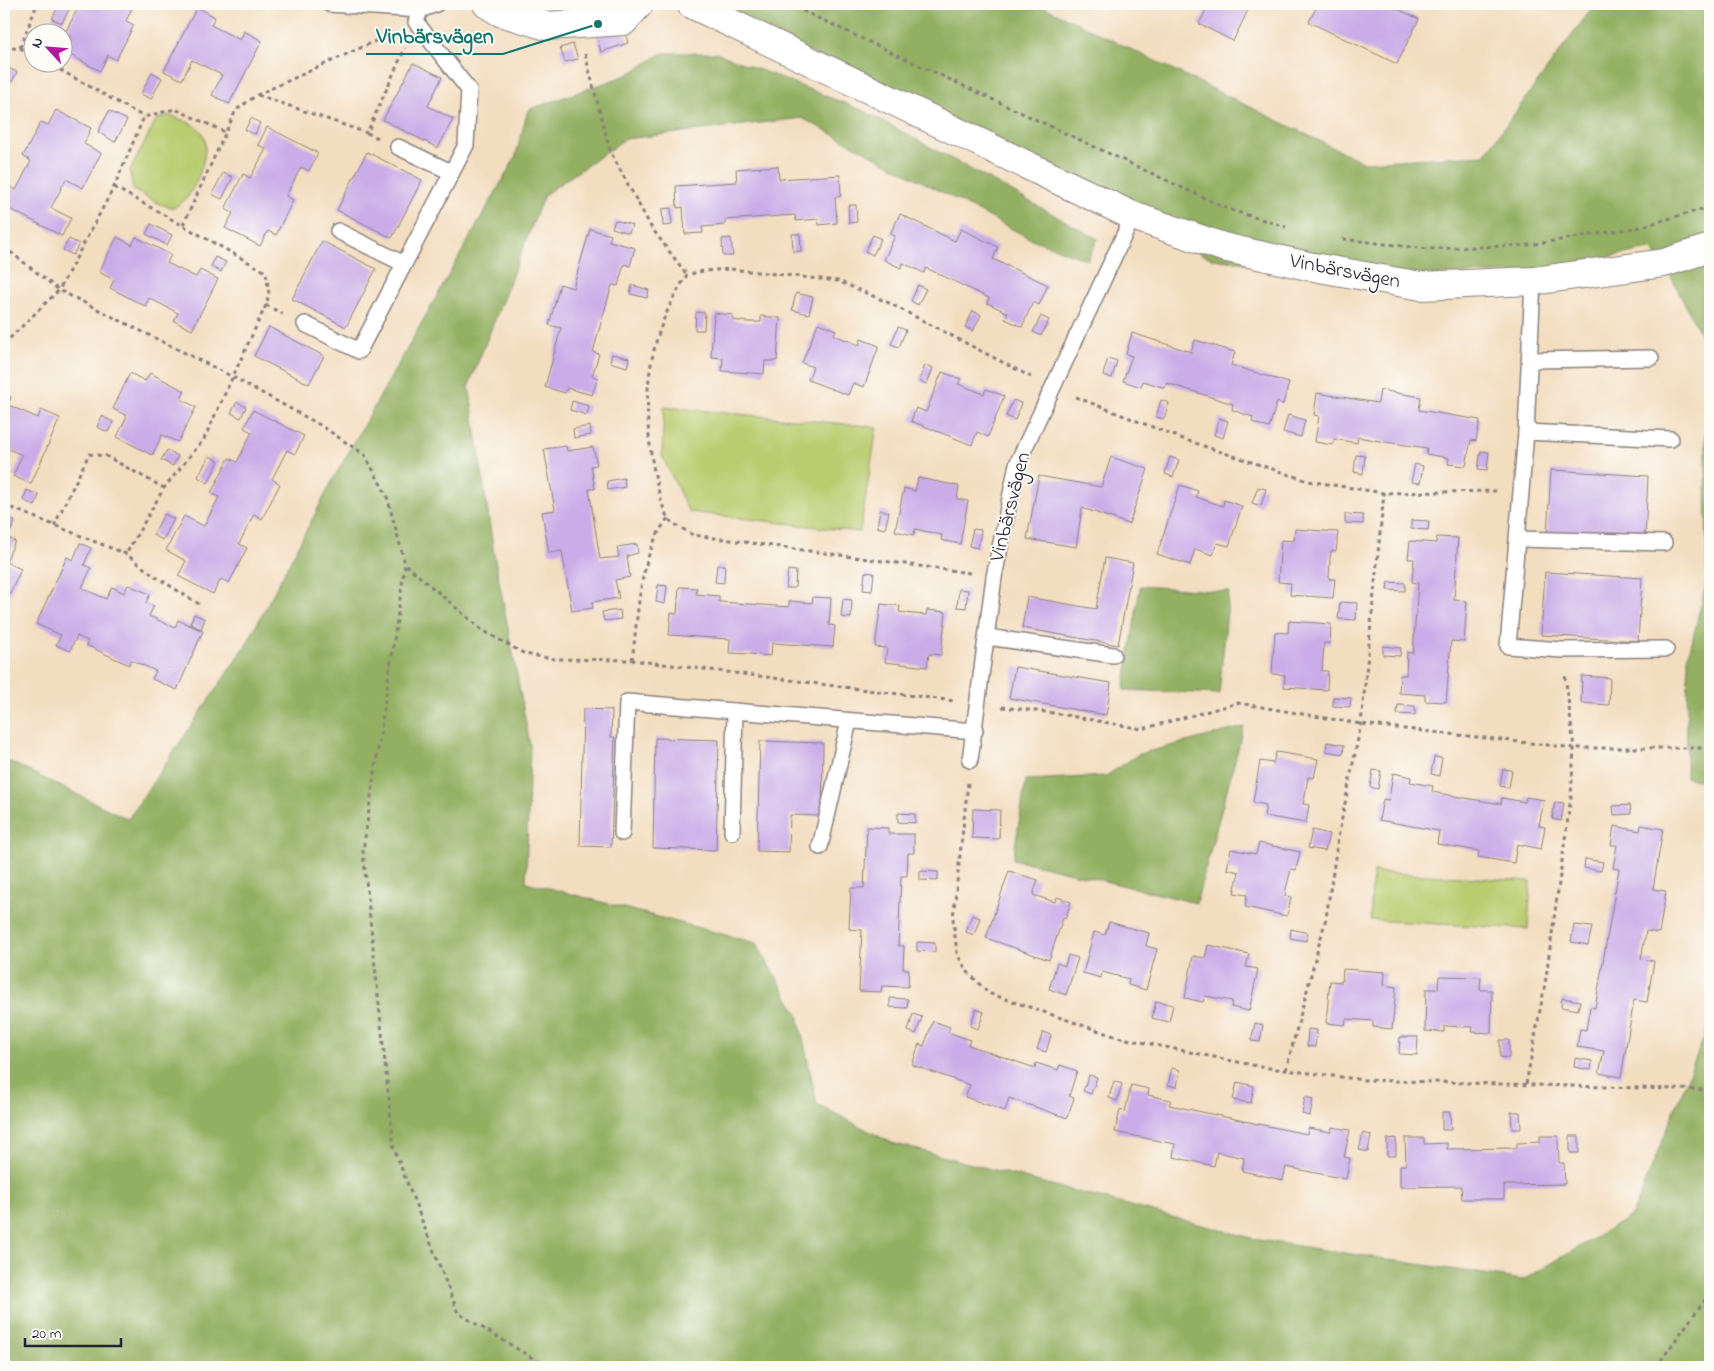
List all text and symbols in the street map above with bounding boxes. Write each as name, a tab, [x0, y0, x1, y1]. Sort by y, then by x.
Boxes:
callout: Vinbärsvägen	[366, 17, 503, 54]
north arrow	[22, 22, 72, 72]
text: Vinbärsvägen	[375, 22, 494, 55]
text: N	[26, 34, 49, 52]
street label: Vinbärsvägen	[1286, 246, 1403, 299]
street label: Vinbärsvägen	[983, 449, 1041, 566]
scale bar	[25, 1316, 121, 1348]
text: 20 m	[32, 1323, 62, 1345]

